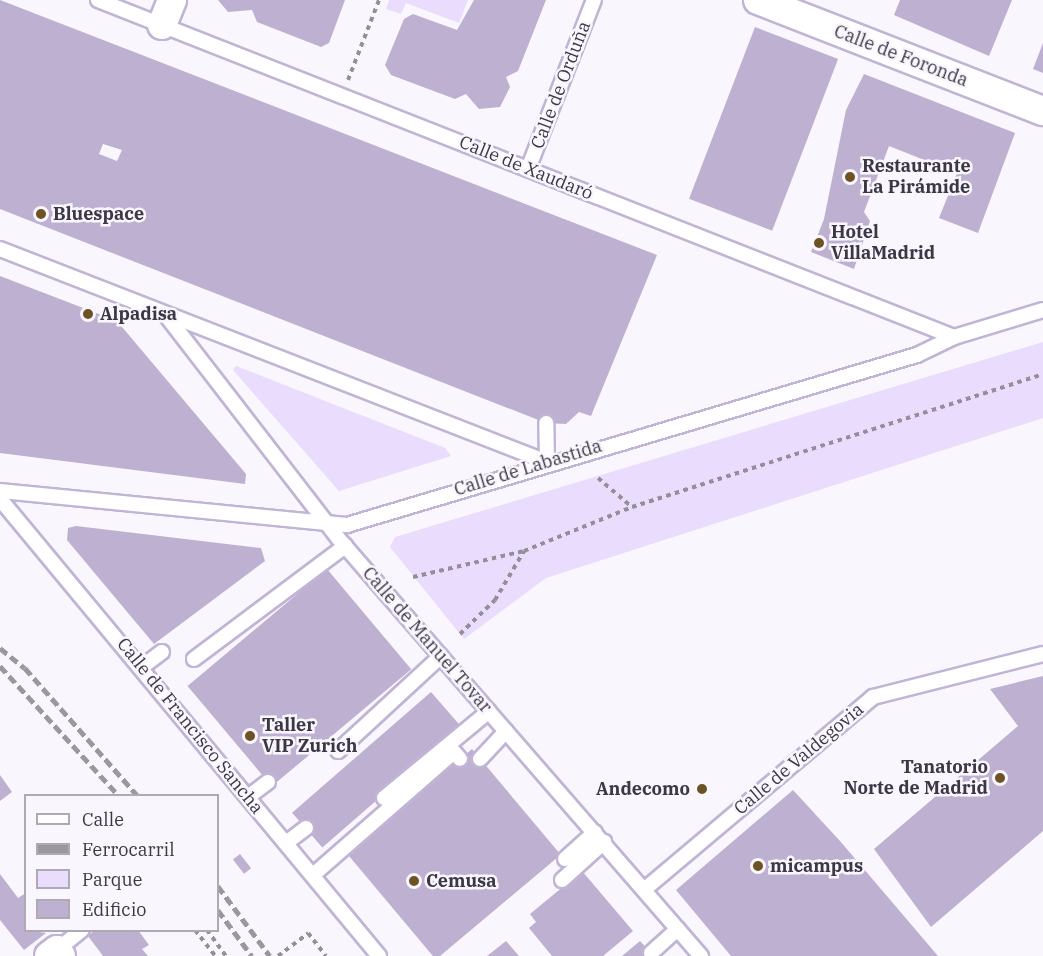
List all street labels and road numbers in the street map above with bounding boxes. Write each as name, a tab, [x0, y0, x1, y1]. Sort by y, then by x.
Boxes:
street label: Calle de Orduña	[527, 18, 595, 152]
street label: Calle de Foronda	[831, 21, 971, 91]
street label: Calle de Xaudaró	[456, 131, 596, 205]
street label: Calle de Labastida	[452, 435, 604, 501]
street label: Calle de Manuel Tovar	[358, 563, 496, 717]
street label: Calle de Francisco Sancha	[112, 634, 268, 818]
street label: Calle de Valdegovia	[730, 699, 868, 819]

